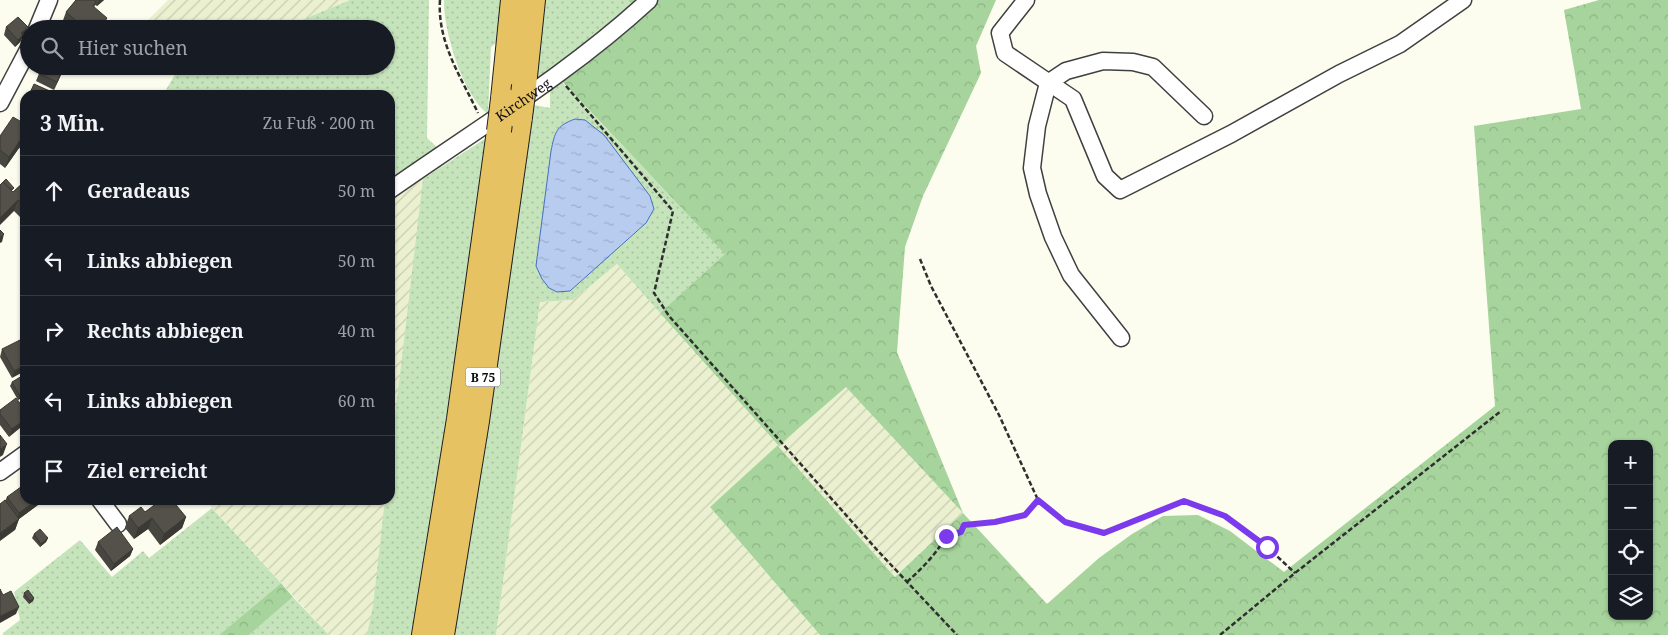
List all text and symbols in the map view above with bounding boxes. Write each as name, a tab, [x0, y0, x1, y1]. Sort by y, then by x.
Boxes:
search box	[20, 20, 395, 75]
icon: search	[38, 34, 66, 62]
text: Hier suchen	[78, 35, 188, 61]
street label: Kirchweg	[491, 73, 555, 125]
text: 3 Min.	[40, 109, 105, 137]
text: Zu Fuß · 200 m	[263, 112, 375, 134]
icon: ahead	[40, 177, 68, 205]
text: Geradeaus	[87, 178, 190, 204]
text: 50 m	[338, 180, 375, 202]
icon: left	[40, 247, 68, 275]
text: Links abbiegen	[87, 248, 233, 274]
text: 50 m	[338, 250, 375, 272]
icon: right	[40, 317, 68, 345]
text: Rechts abbiegen	[87, 318, 244, 344]
text: 40 m	[338, 320, 375, 342]
road number: B 75	[466, 368, 500, 387]
icon: left	[40, 387, 68, 415]
text: Links abbiegen	[87, 388, 233, 414]
text: 60 m	[338, 390, 375, 412]
map controls	[1608, 440, 1653, 620]
button: +	[1608, 440, 1653, 485]
icon: arrive	[40, 457, 68, 485]
text: Ziel erreicht	[87, 458, 208, 484]
button: −	[1608, 485, 1653, 530]
route end	[935, 525, 958, 548]
button: locate	[1608, 530, 1653, 575]
route start	[1256, 536, 1279, 559]
button: layers	[1608, 575, 1653, 620]

